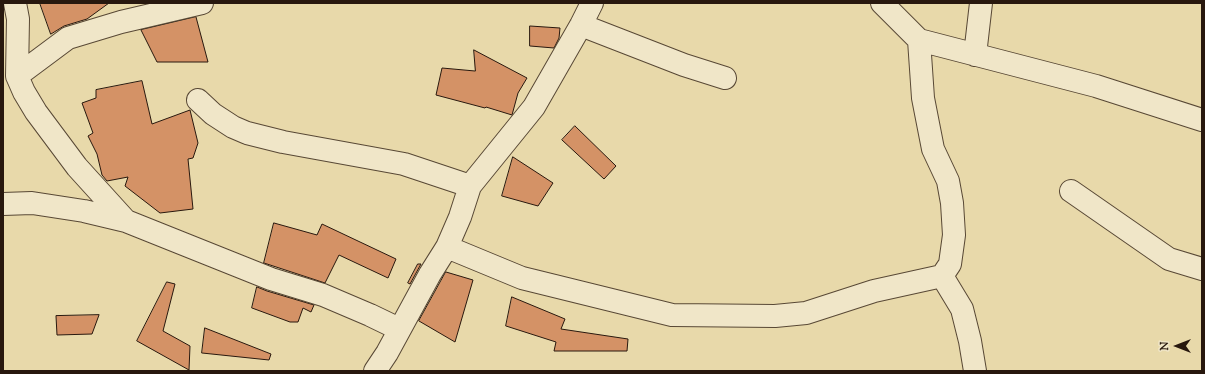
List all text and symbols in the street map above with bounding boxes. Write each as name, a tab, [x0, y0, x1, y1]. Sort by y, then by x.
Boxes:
north arrow	[1157, 326, 1197, 366]
text: N	[1157, 342, 1173, 350]

